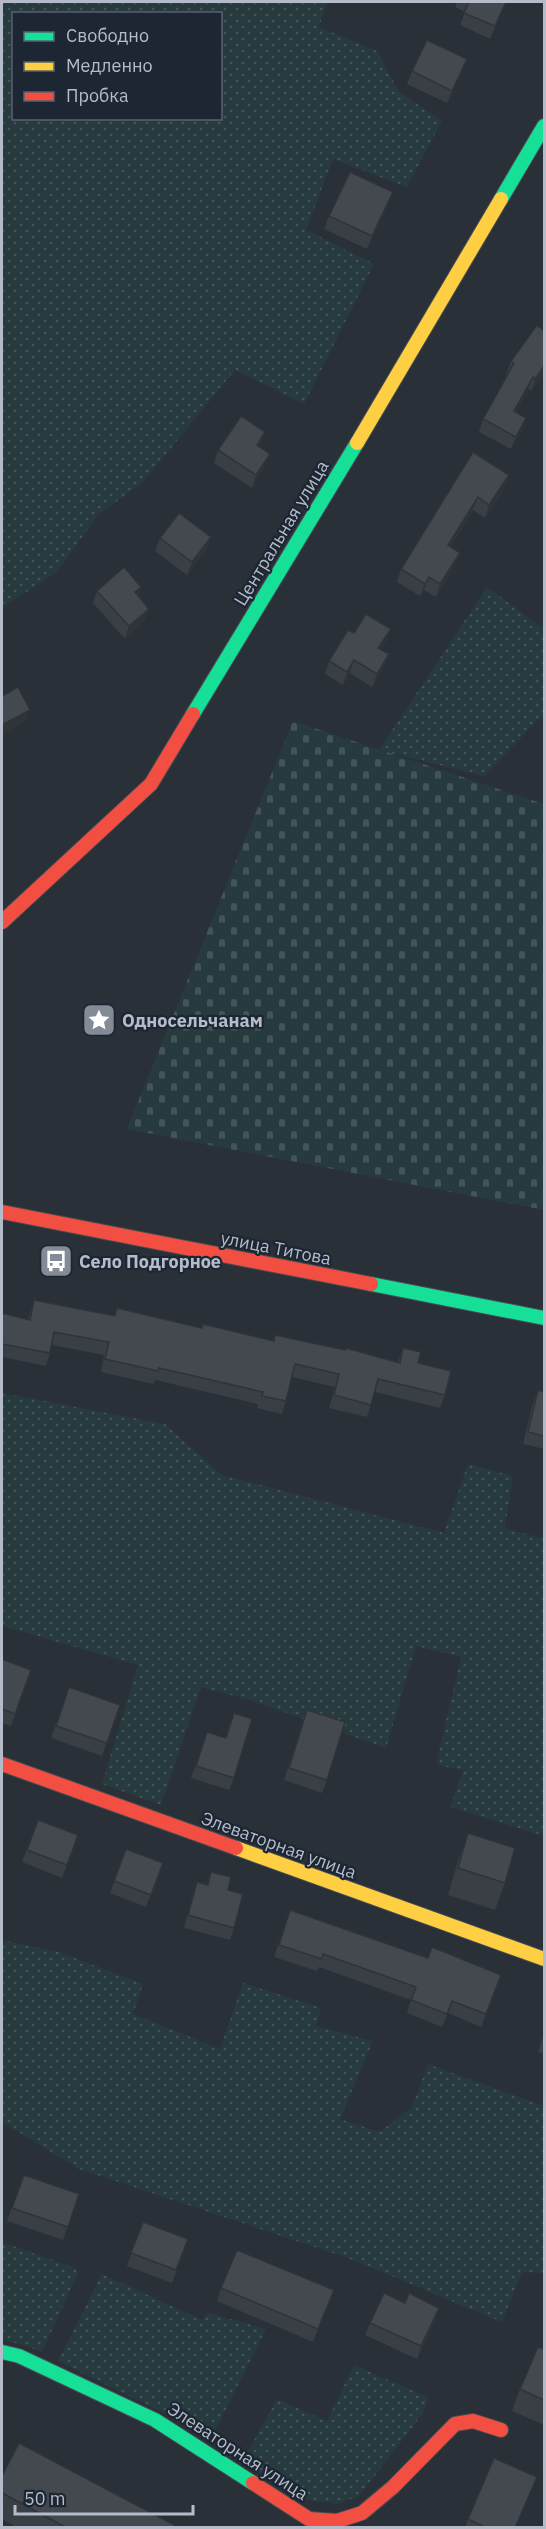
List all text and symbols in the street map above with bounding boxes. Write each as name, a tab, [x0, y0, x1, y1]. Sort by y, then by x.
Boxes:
legend	[12, 12, 222, 120]
text: Свободно	[66, 24, 149, 47]
text: Медленно	[66, 54, 153, 77]
text: Пробка	[66, 84, 129, 107]
street label: Центральная улица	[228, 456, 334, 610]
place icon: Односельчанам	[81, 1002, 117, 1038]
place label: Односельчанам	[122, 1009, 263, 1032]
street label: улица Титова	[219, 1226, 334, 1270]
bus stop icon: Село Подгорное	[38, 1243, 74, 1279]
place label: Село Подгорное	[79, 1250, 221, 1273]
street label: Элеваторная улица	[198, 1806, 360, 1884]
street label: Элеваторная улица	[163, 2397, 313, 2505]
scale bar	[15, 2478, 194, 2516]
text: 50 m	[24, 2487, 66, 2510]

